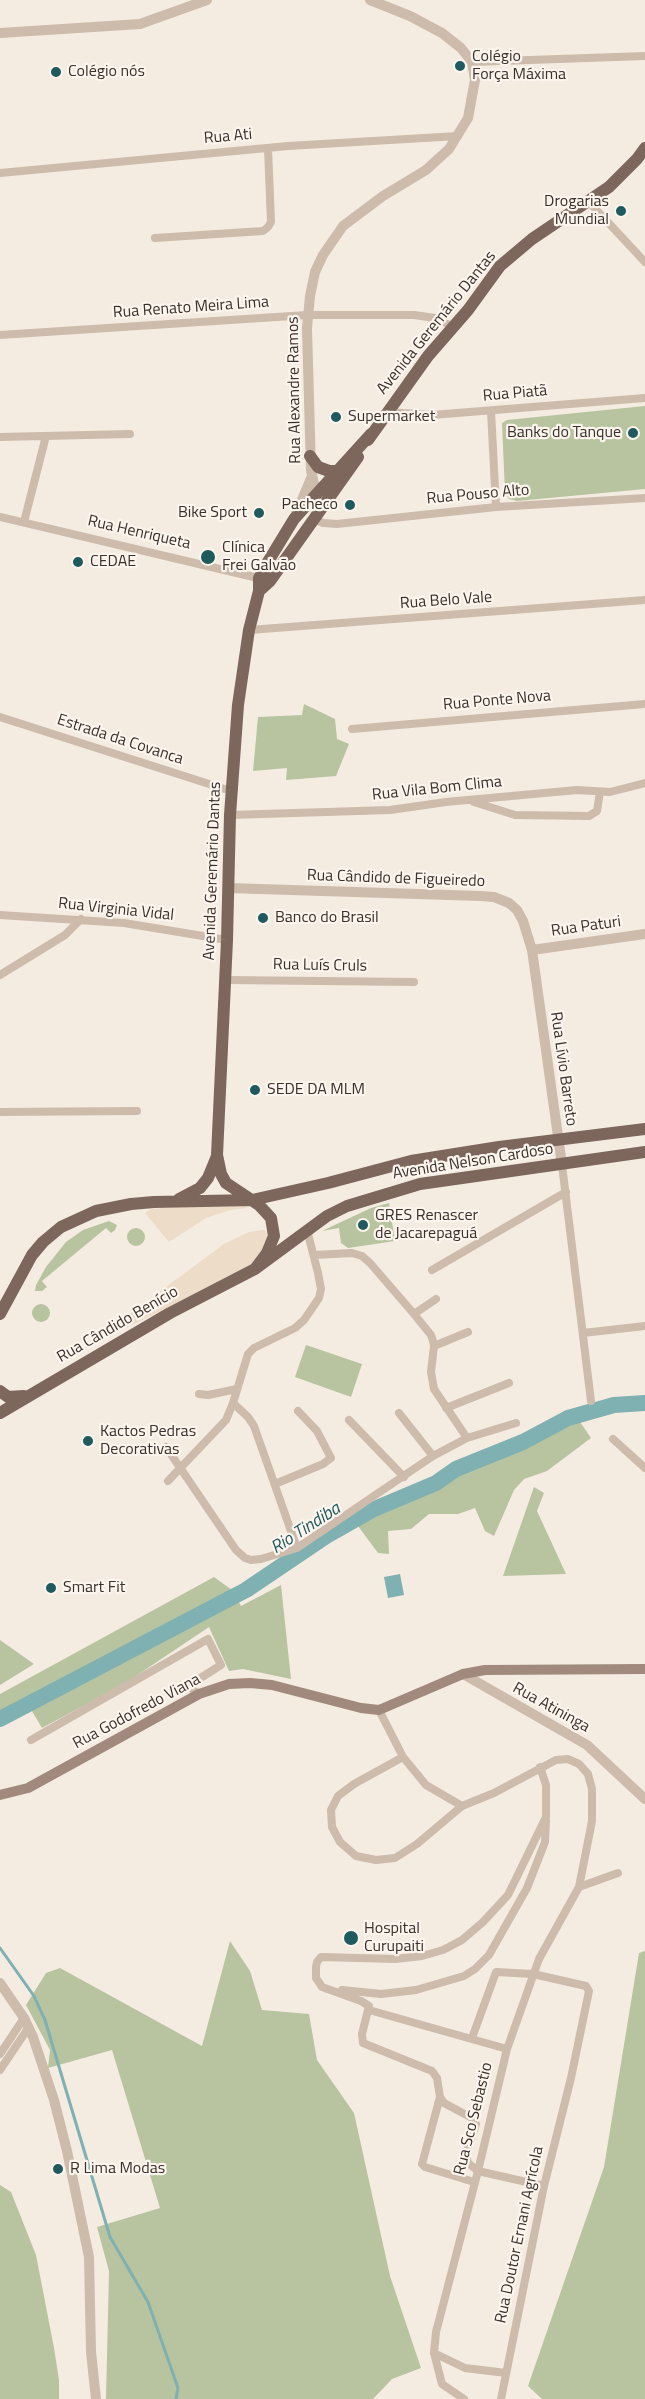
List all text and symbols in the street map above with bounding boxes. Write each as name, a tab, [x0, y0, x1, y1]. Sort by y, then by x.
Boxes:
place label: Colégio Força Máxima	[472, 47, 566, 85]
marker: Colégio Força Máxima	[453, 59, 467, 73]
place label: Colégio nós	[68, 62, 145, 82]
marker: Colégio nós	[49, 65, 63, 79]
street label: Rua Ati	[203, 125, 253, 149]
place label: Drogarias Mundial	[544, 192, 609, 230]
marker: Drogarias Mundial	[614, 204, 628, 218]
street label: Avenida Geremário Dantas	[373, 248, 501, 398]
street label: Rua Renato Meira Lima	[112, 293, 270, 323]
street label: Rua Alexandre Ramos	[284, 316, 306, 464]
street label: Rua Piatã	[482, 382, 548, 406]
place label: Supermarket	[348, 407, 435, 427]
marker: Supermarket	[329, 410, 343, 424]
place label: Banks do Tanque	[507, 423, 621, 443]
marker: Banks do Tanque	[626, 426, 640, 440]
street label: Rua Pouso Alto	[426, 481, 530, 509]
place label: Pacheco	[282, 495, 338, 515]
marker: Pacheco	[343, 498, 357, 512]
place label: Bike Sport	[178, 503, 247, 523]
marker: Bike Sport	[252, 506, 266, 520]
street label: Rua Henriqueta	[86, 512, 192, 554]
place label: Clínica Frei Galvão	[222, 538, 296, 576]
marker: Clínica Frei Galvão	[199, 548, 217, 566]
place label: CEDAE	[90, 552, 136, 572]
marker: CEDAE	[71, 555, 85, 569]
street label: Rua Belo Vale	[399, 588, 493, 614]
street label: Rua Ponte Nova	[442, 687, 552, 715]
street label: Estrada da Covanca	[55, 711, 185, 769]
street label: Rua Vila Bom Clima	[371, 773, 503, 805]
street label: Avenida Geremário Dantas	[200, 781, 226, 961]
street label: Rua Cândido de Figueiredo	[307, 866, 485, 892]
street label: Rua Virginia Vidal	[57, 894, 175, 926]
place label: Banco do Brasil	[275, 908, 379, 928]
marker: Banco do Brasil	[256, 911, 270, 925]
street label: Rua Paturi	[550, 913, 622, 941]
street label: Rua Luís Cruls	[273, 956, 367, 976]
street label: Rua Lívio Barreto	[545, 1011, 581, 1127]
place label: SEDE DA MLM	[267, 1080, 365, 1100]
marker: SEDE DA MLM	[248, 1083, 262, 1097]
street label: Avenida Nelson Cardoso	[391, 1140, 555, 1184]
place label: GRES Renascer de Jacarepaguá	[375, 1206, 478, 1244]
marker: GRES Renascer de Jacarepaguá	[356, 1218, 370, 1232]
street label: Rua Cândido Benício	[54, 1283, 182, 1367]
place label: Kactos Pedras Decorativas	[100, 1422, 196, 1460]
marker: Kactos Pedras Decorativas	[81, 1434, 95, 1448]
water label: Rio Tindiba	[267, 1499, 345, 1559]
place label: Smart Fit	[63, 1578, 125, 1598]
marker: Smart Fit	[44, 1581, 58, 1595]
street label: Rua Godofredo Viana	[70, 1670, 204, 1754]
street label: Rua Atininga	[509, 1679, 593, 1737]
place label: Hospital Curupaiti	[364, 1919, 424, 1957]
marker: Hospital Curupaiti	[342, 1929, 360, 1947]
street label: Rua Sco Sebastio	[451, 2061, 497, 2177]
street label: Rua Doutor Ernani Agrícola	[492, 2145, 548, 2325]
place label: R Lima Modas	[70, 2159, 165, 2179]
marker: R Lima Modas	[51, 2162, 65, 2176]

